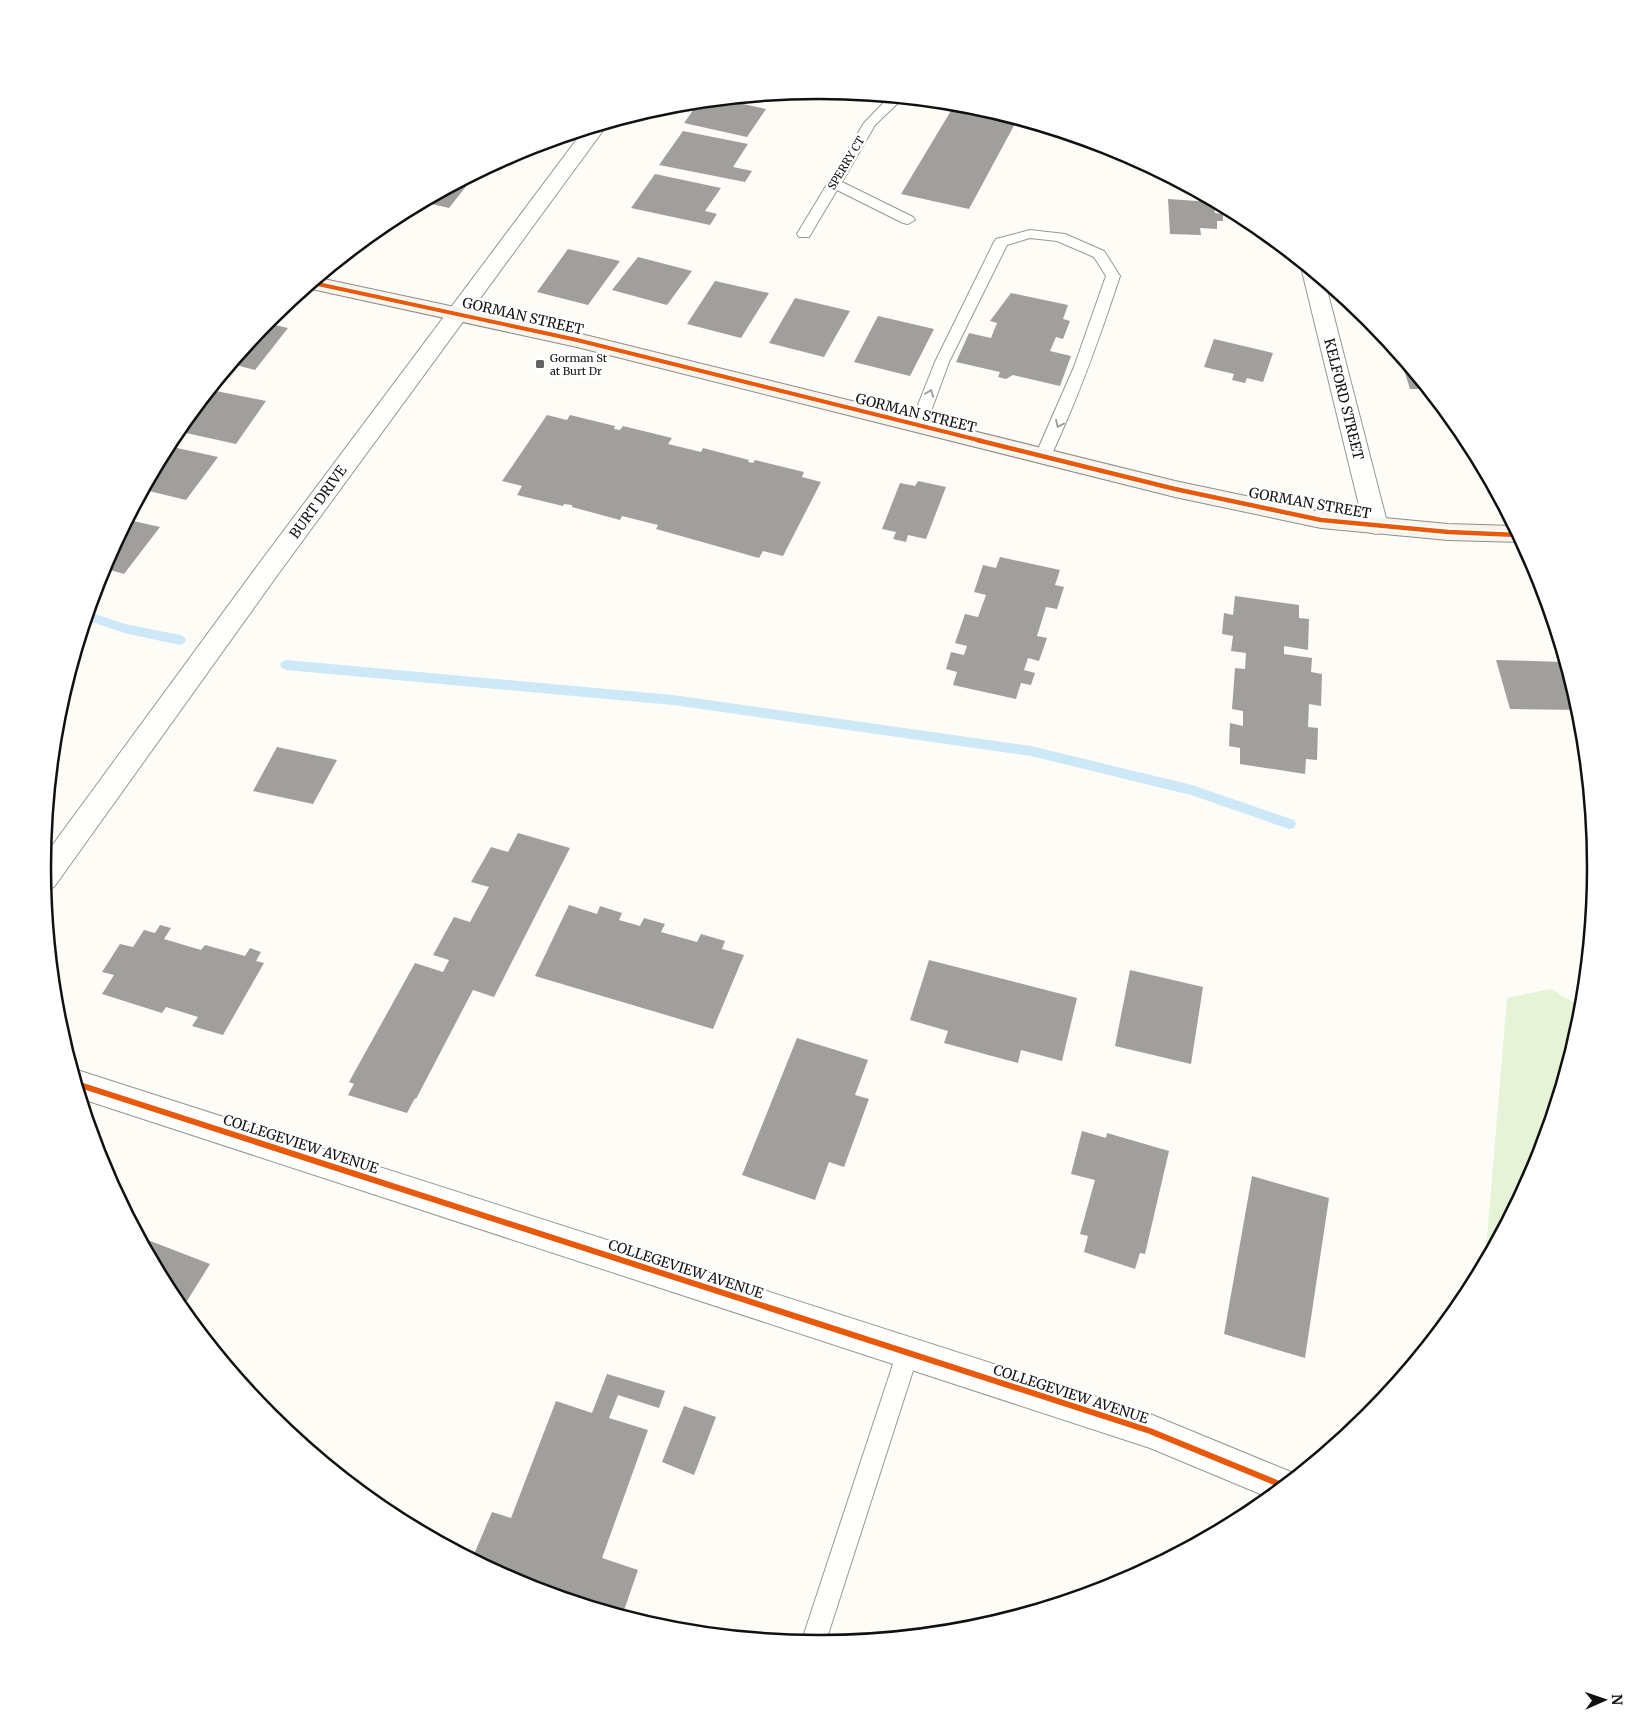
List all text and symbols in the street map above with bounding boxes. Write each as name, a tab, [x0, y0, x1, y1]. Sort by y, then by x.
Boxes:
street label: SPERRY CT	[825, 133, 868, 192]
street label: GORMAN STREET	[461, 293, 586, 339]
street label: KELFORD STREET	[1320, 336, 1368, 462]
place label: Gorman St at Burt Dr	[550, 351, 608, 378]
marker: Gorman St at Burt Dr	[534, 358, 546, 370]
street label: GORMAN STREET	[854, 389, 979, 437]
one-way arrow	[924, 389, 934, 398]
one-way arrow	[1054, 419, 1065, 428]
street label: BURT DRIVE	[285, 462, 351, 542]
street label: GORMAN STREET	[1247, 483, 1373, 523]
street label: COLLEGEVIEW AVENUE	[221, 1110, 381, 1178]
street label: COLLEGEVIEW AVENUE	[606, 1235, 766, 1303]
street label: COLLEGEVIEW AVENUE	[991, 1360, 1151, 1428]
north arrow	[1579, 1675, 1629, 1725]
text: N	[1608, 1694, 1626, 1705]

